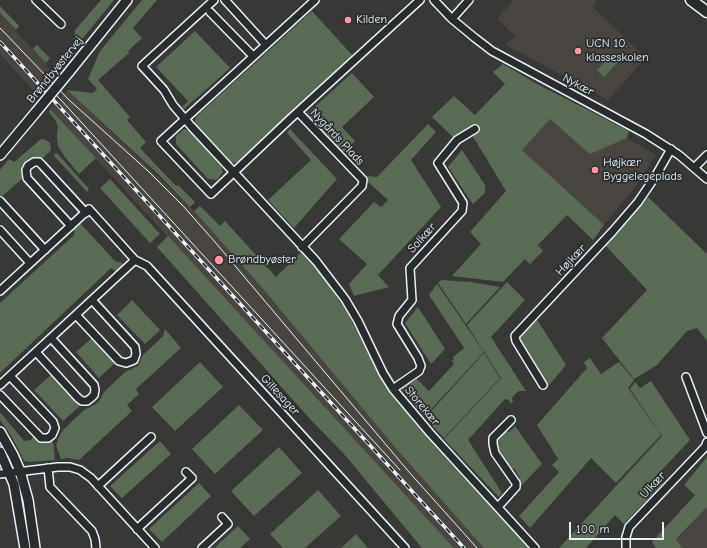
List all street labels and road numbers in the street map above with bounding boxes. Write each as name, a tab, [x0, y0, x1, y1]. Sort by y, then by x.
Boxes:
street label: Brøndbyøstervej	[24, 34, 86, 106]
street label: Nykær	[560, 71, 596, 99]
street label: Nygårds Plads	[307, 106, 367, 168]
street label: Solkær	[405, 220, 439, 256]
street label: Højkær	[553, 241, 589, 279]
street label: Gillesager	[257, 371, 303, 419]
street label: Storekær	[401, 383, 443, 429]
street label: Ulkær	[637, 469, 669, 501]

